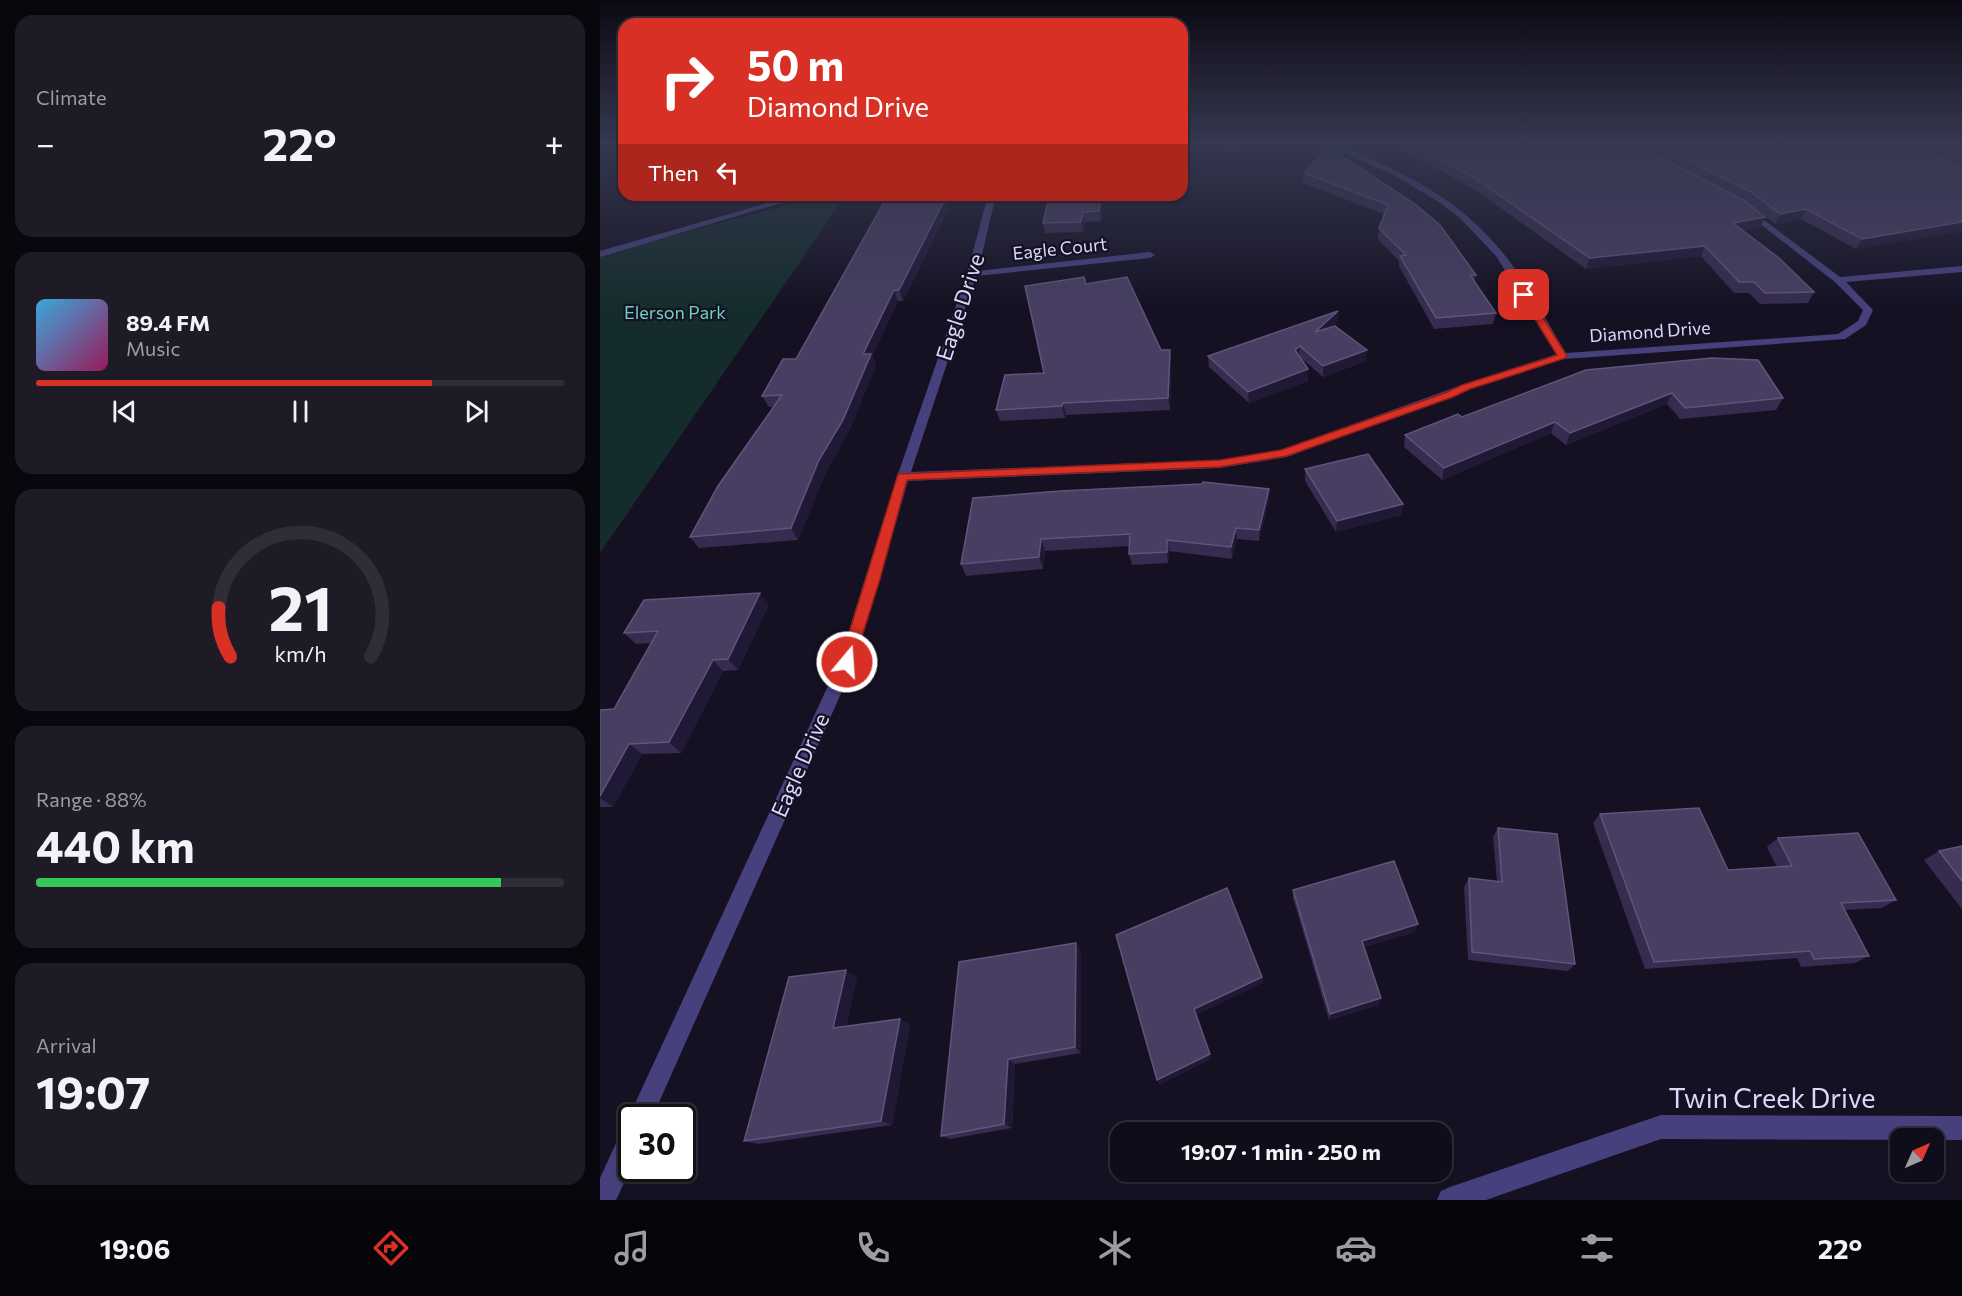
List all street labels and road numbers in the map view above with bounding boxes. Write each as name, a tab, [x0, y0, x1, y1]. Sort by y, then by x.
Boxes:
street label: Eagle Court	[1011, 232, 1108, 264]
street label: Eagle Drive	[930, 250, 990, 364]
street label: Diamond Drive	[1589, 316, 1711, 346]
street label: Eagle Drive	[765, 709, 834, 821]
street label: Twin Creek Drive	[1668, 1081, 1876, 1114]

